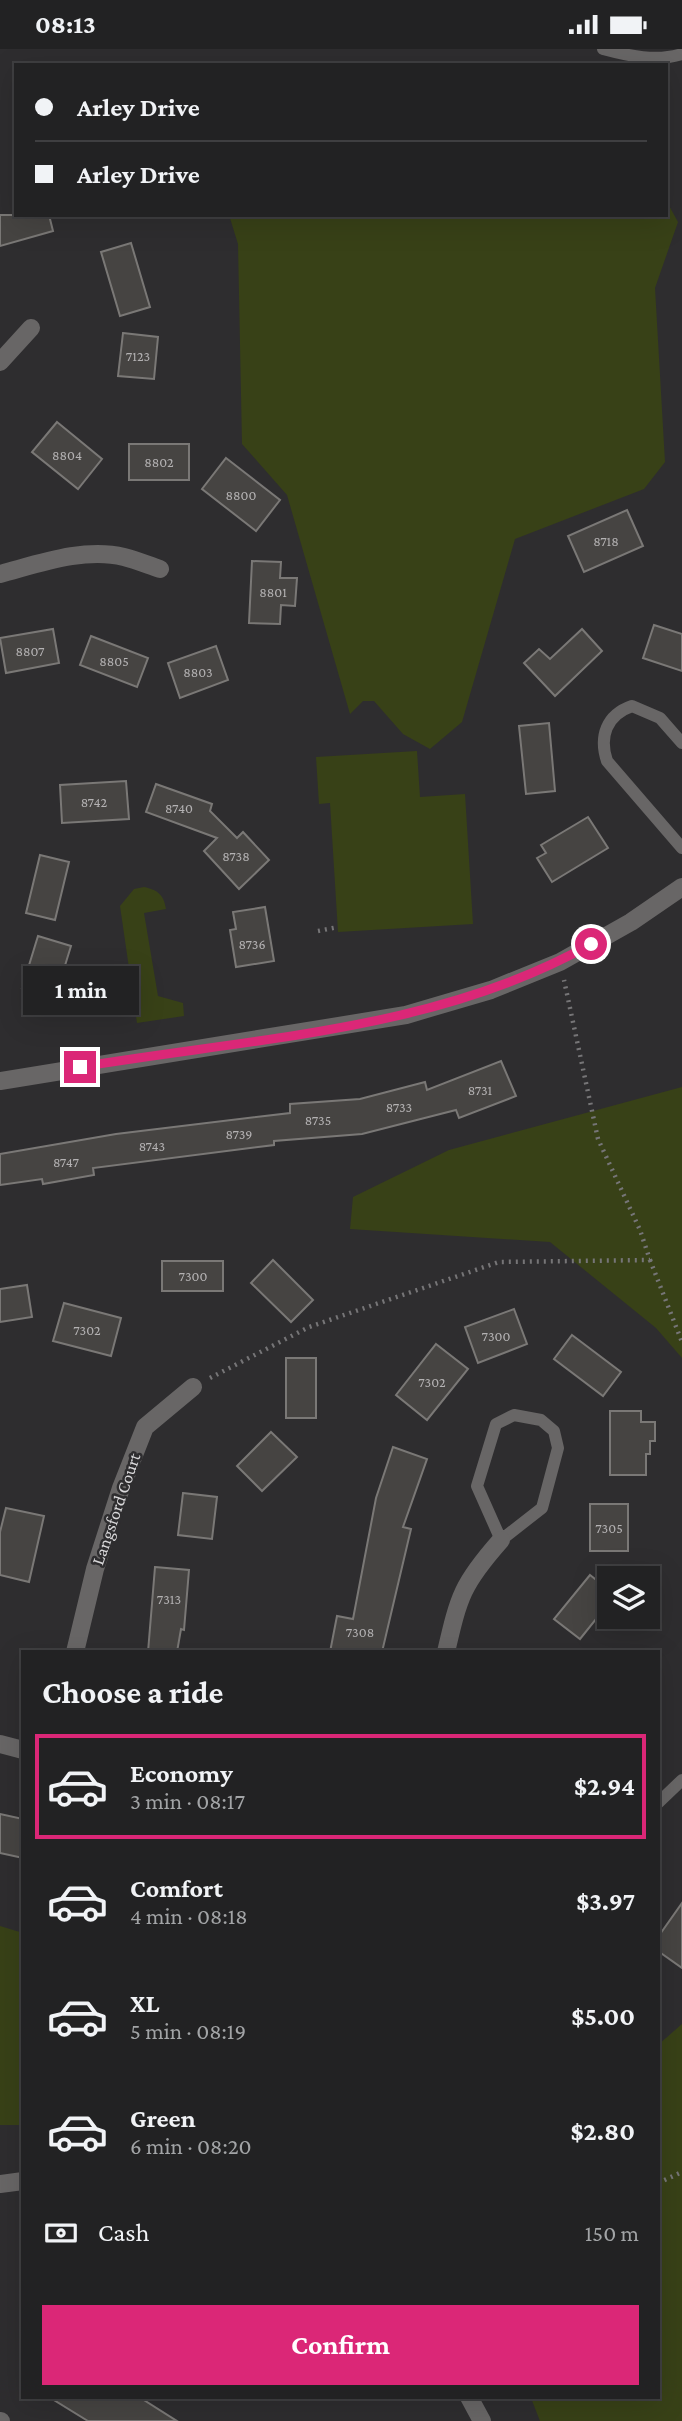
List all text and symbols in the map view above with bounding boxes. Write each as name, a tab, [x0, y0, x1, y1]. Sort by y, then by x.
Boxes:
text: 08:13	[35, 10, 96, 39]
text: Arley Drive	[77, 93, 200, 122]
text: Arley Drive	[77, 160, 200, 189]
house number: 7123	[126, 348, 150, 364]
house number: 8804	[52, 447, 82, 463]
house number: 8802	[144, 454, 174, 470]
house number: 8800	[226, 487, 257, 503]
house number: 8718	[593, 533, 619, 549]
house number: 8801	[259, 584, 287, 600]
house number: 8807	[15, 643, 45, 659]
house number: 8805	[99, 653, 129, 669]
house number: 8803	[183, 664, 213, 680]
house number: 8742	[81, 794, 108, 810]
house number: 8740	[165, 800, 193, 816]
house number: 8738	[222, 848, 250, 864]
route start	[575, 928, 607, 960]
house number: 8736	[239, 936, 266, 952]
callout: 1 min	[22, 965, 138, 1014]
text: 1 min	[55, 977, 107, 1003]
route end	[64, 1051, 96, 1083]
house number: 8731	[468, 1082, 493, 1098]
house number: 8733	[386, 1099, 412, 1115]
house number: 8735	[305, 1112, 331, 1128]
house number: 8739	[226, 1126, 252, 1142]
house number: 8743	[139, 1138, 165, 1154]
house number: 8747	[53, 1154, 80, 1170]
house number: 7300	[179, 1268, 207, 1284]
house number: 7302	[73, 1322, 101, 1338]
house number: 7300	[482, 1328, 510, 1344]
house number: 7302	[418, 1374, 446, 1390]
street label: Langsford Court	[87, 1449, 145, 1568]
house number: 7305	[595, 1520, 623, 1536]
map controls	[597, 1566, 660, 1629]
button: layers	[597, 1566, 660, 1629]
house number: 7313	[157, 1591, 181, 1607]
house number: 7308	[346, 1624, 374, 1640]
text: Choose a ride	[42, 1674, 223, 1710]
icon: car	[46, 1755, 109, 1818]
text: Economy	[130, 1759, 233, 1788]
text: $2.94	[574, 1772, 635, 1801]
text: 3 min · 08:17	[130, 1788, 245, 1814]
icon: car	[46, 1870, 109, 1933]
text: Comfort	[130, 1874, 223, 1903]
text: $3.97	[576, 1887, 635, 1916]
text: 4 min · 08:18	[130, 1903, 248, 1929]
icon: car	[46, 1985, 109, 2048]
text: XL	[130, 1989, 159, 2018]
text: $5.00	[571, 2002, 635, 2031]
text: 5 min · 08:19	[130, 2018, 246, 2044]
icon: car	[46, 2100, 109, 2163]
text: Green	[130, 2104, 196, 2133]
text: $2.80	[571, 2117, 635, 2146]
text: 6 min · 08:20	[130, 2133, 252, 2159]
icon: cash	[42, 2214, 80, 2252]
text: Cash	[98, 2218, 149, 2247]
text: 150 m	[585, 2220, 639, 2246]
button: Confirm	[42, 2305, 639, 2385]

